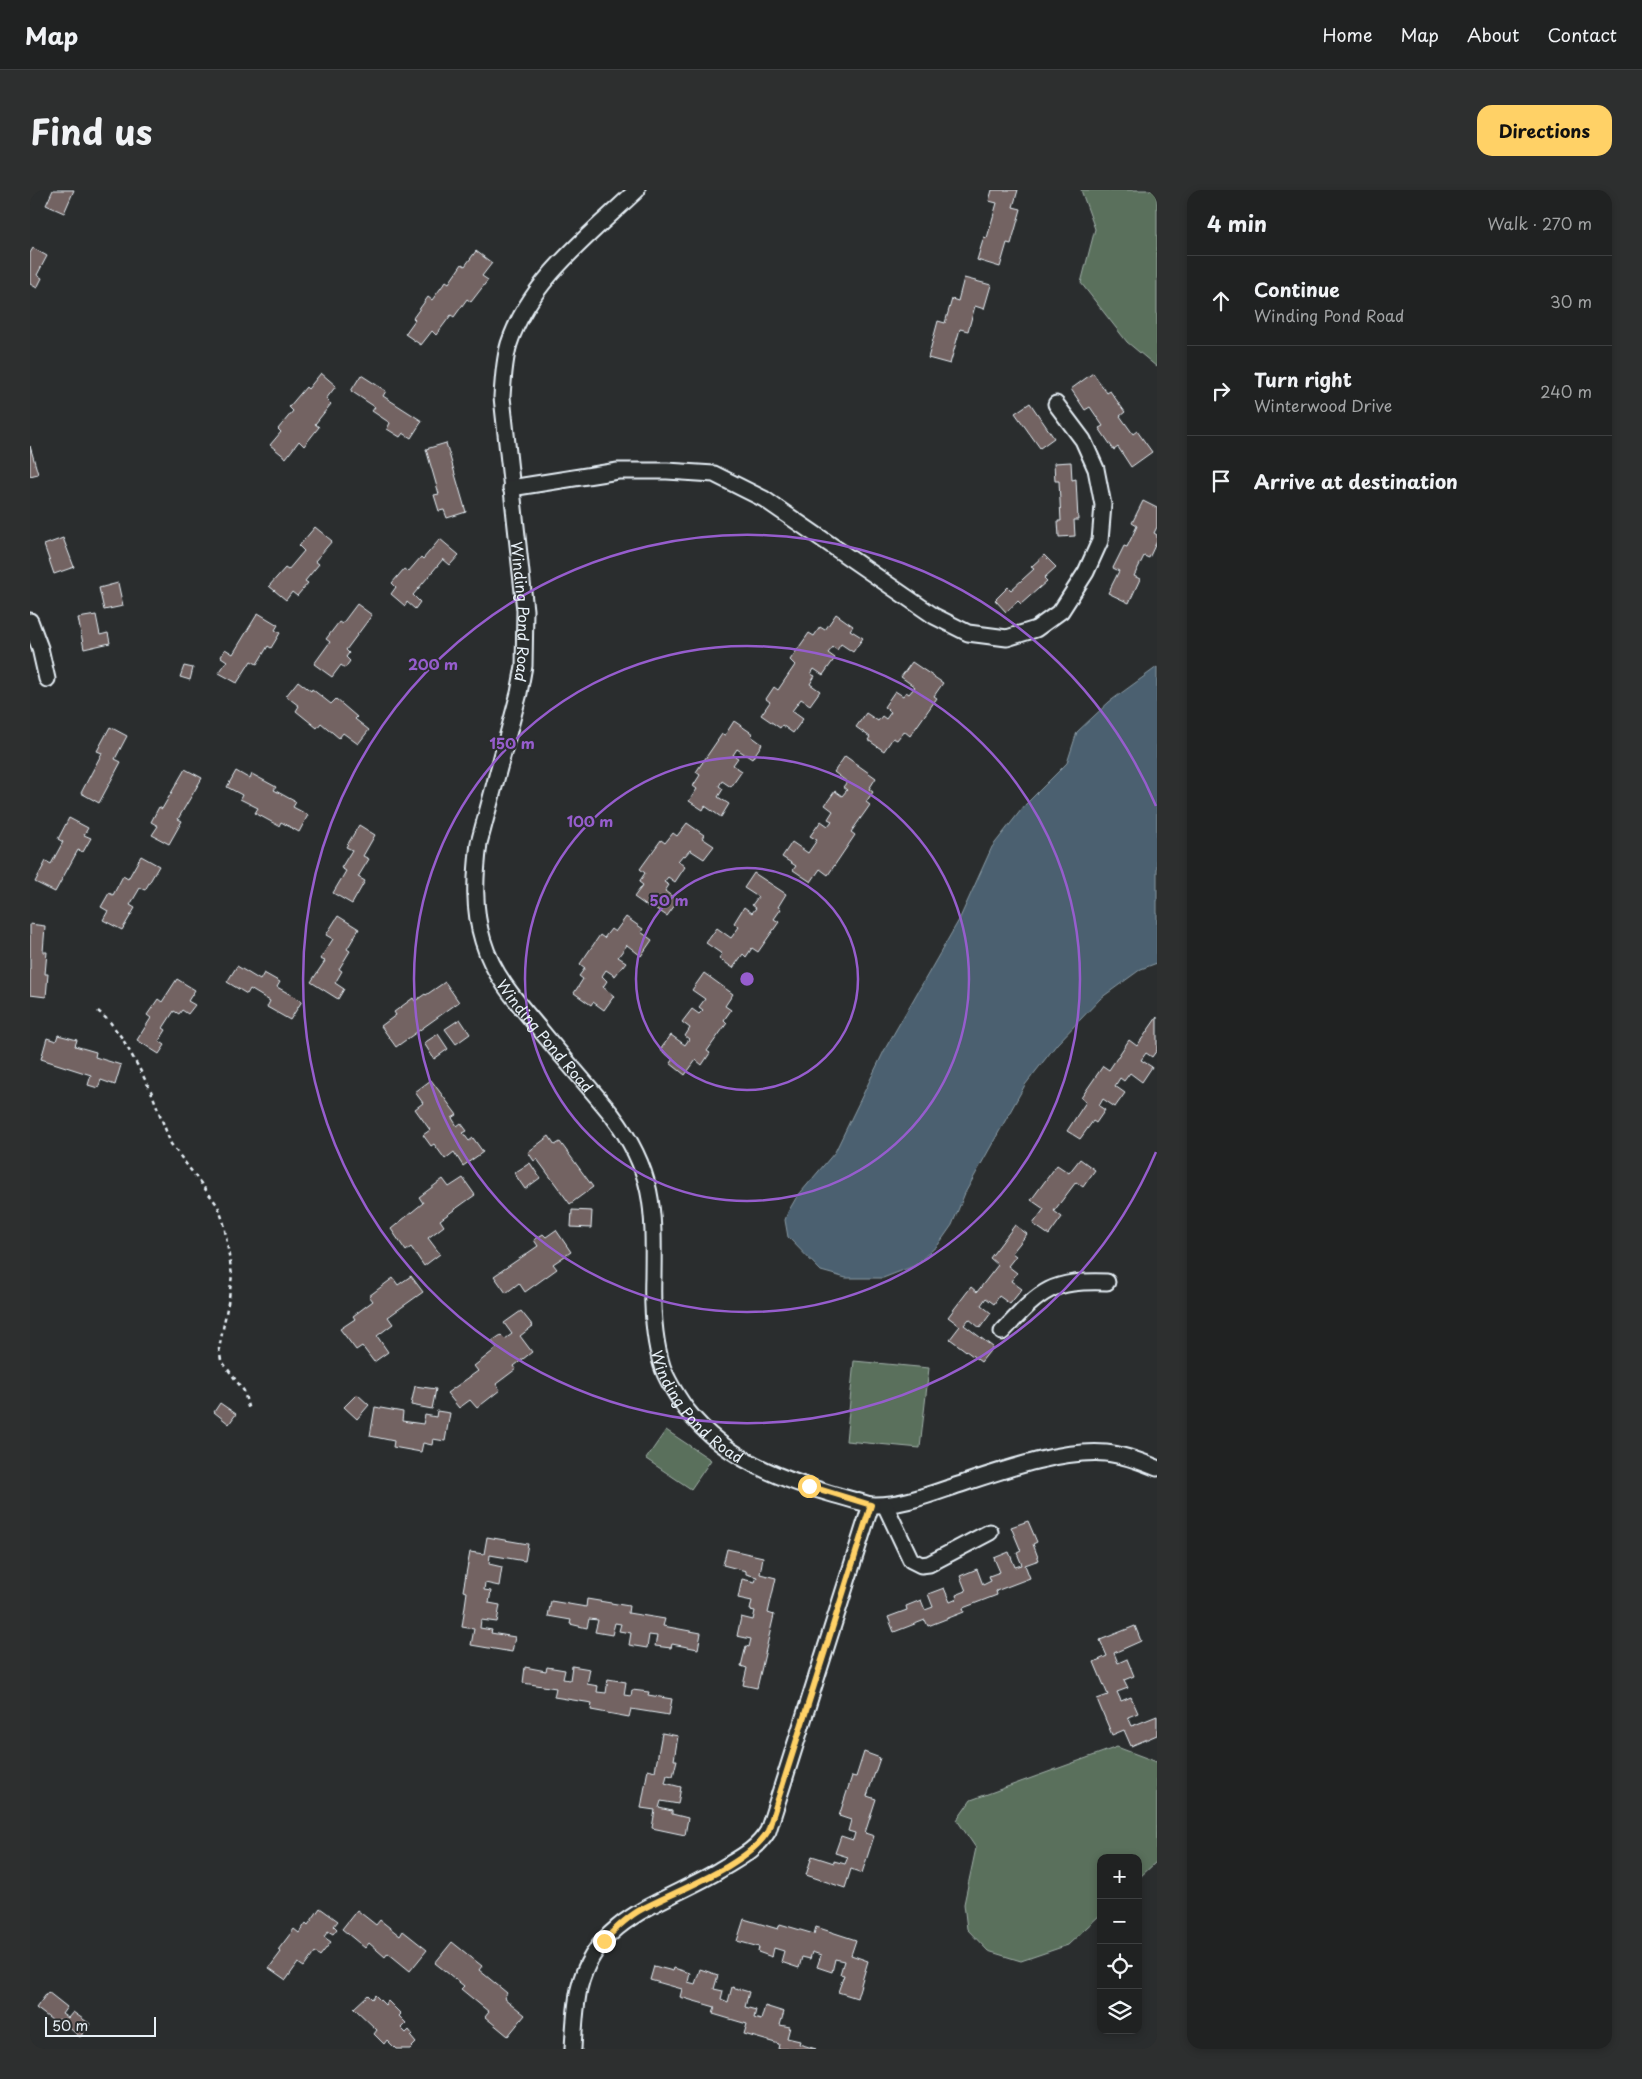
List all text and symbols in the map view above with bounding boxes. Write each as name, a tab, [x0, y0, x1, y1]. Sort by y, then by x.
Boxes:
text: Map	[25, 17, 78, 53]
text: Home	[1322, 21, 1372, 48]
text: Map	[1400, 21, 1439, 48]
text: About	[1467, 21, 1519, 48]
text: Contact	[1547, 21, 1617, 48]
text: Find us	[30, 104, 152, 157]
button: Directions	[1477, 105, 1612, 156]
text: 4 min	[1207, 207, 1267, 239]
text: Walk · 270 m	[1488, 211, 1592, 235]
text: Continue	[1254, 275, 1340, 303]
icon: ahead	[1207, 287, 1235, 315]
text: 30 m	[1550, 289, 1592, 313]
text: Winding Pond Road	[1254, 303, 1404, 327]
text: Turn right	[1254, 365, 1352, 393]
icon: right	[1207, 377, 1235, 405]
text: 240 m	[1540, 379, 1592, 403]
text: Winterwood Drive	[1254, 393, 1392, 417]
icon: arrive	[1207, 467, 1235, 495]
text: Arrive at destination	[1254, 467, 1458, 495]
street label: Winding Pond Road	[506, 540, 537, 684]
text: 200 m	[408, 652, 458, 675]
text: 150 m	[489, 731, 535, 754]
text: 100 m	[567, 809, 613, 832]
text: 50 m	[650, 888, 688, 911]
centre of rings	[738, 970, 756, 988]
street label: Winding Pond Road	[492, 974, 600, 1097]
street label: Winding Pond Road	[647, 1347, 748, 1468]
route start	[798, 1475, 821, 1498]
map controls	[1097, 1854, 1142, 2034]
button: +	[1097, 1854, 1142, 1899]
button: −	[1097, 1899, 1142, 1944]
route end	[593, 1930, 616, 1953]
button: locate	[1097, 1944, 1142, 1989]
button: layers	[1097, 1989, 1142, 2034]
scale bar	[45, 2014, 156, 2037]
text: 50 m	[52, 2015, 88, 2036]

